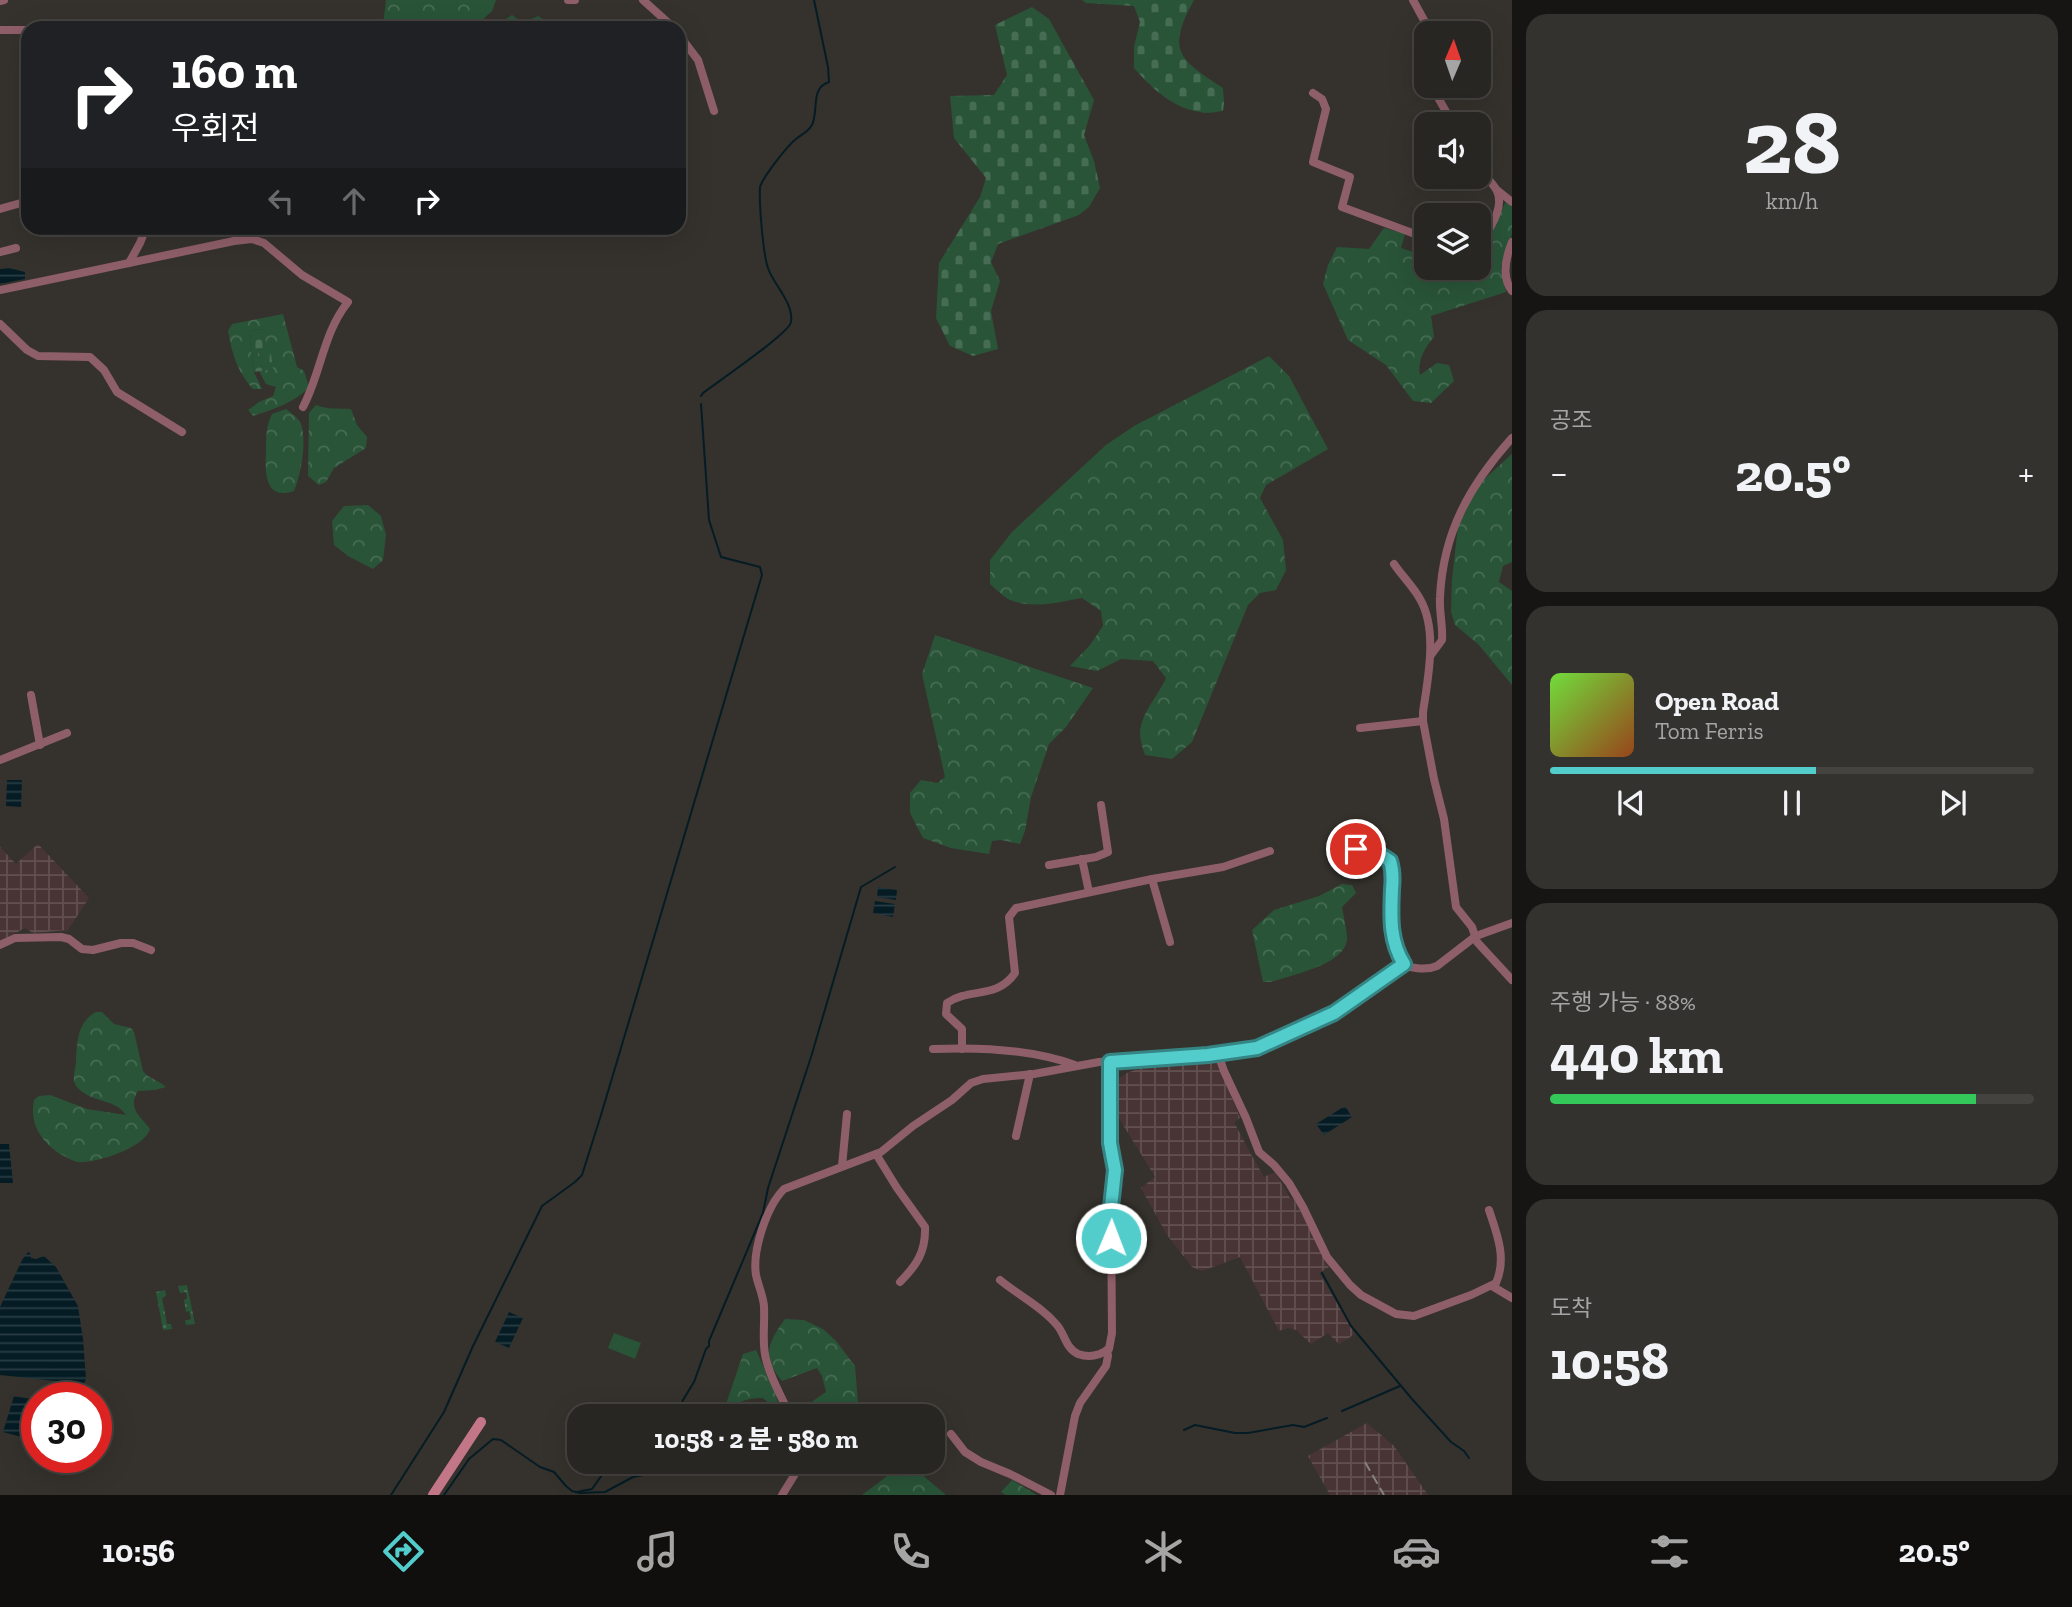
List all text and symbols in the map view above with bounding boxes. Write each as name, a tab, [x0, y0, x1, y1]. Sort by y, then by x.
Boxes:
north arrow	[1414, 21, 1491, 98]
map controls	[1414, 21, 1491, 280]
text: 160 m	[171, 42, 297, 101]
icon: right	[56, 49, 147, 140]
text: 28	[1743, 87, 1841, 196]
text: 우회전	[171, 109, 259, 147]
button: sound	[1414, 112, 1491, 189]
icon: left	[262, 182, 300, 220]
icon: ahead	[335, 182, 373, 220]
icon: right	[408, 182, 446, 220]
text: km/h	[1766, 187, 1818, 215]
button: layers	[1414, 203, 1491, 280]
text: 공조	[1550, 406, 1592, 434]
text: 20.5°	[1735, 442, 1851, 504]
text: −	[1550, 450, 1568, 496]
text: +	[2018, 450, 2034, 496]
text: Open Road	[1655, 685, 1779, 717]
text: Tom Ferris	[1655, 717, 1764, 745]
icon: previous	[1612, 784, 1650, 822]
icon: pause	[1773, 784, 1811, 822]
icon: next	[1934, 784, 1972, 822]
pin	[1326, 819, 1386, 879]
icon: arrive	[1337, 830, 1375, 868]
text: 주행 가능 · 88%	[1550, 988, 1696, 1016]
text: 440 km	[1550, 1024, 1723, 1086]
position arrow	[1074, 1201, 1148, 1275]
text: 도착	[1550, 1294, 1592, 1322]
text: 10:58	[1550, 1330, 1669, 1392]
speed limit sign: 30	[21, 1382, 112, 1473]
text: 10:58 · 2 분 · 580 m	[654, 1423, 858, 1455]
icon: directions	[379, 1527, 428, 1576]
icon: music	[633, 1527, 682, 1576]
icon: phone	[886, 1527, 935, 1576]
icon: climate	[1139, 1527, 1188, 1576]
icon: car	[1392, 1527, 1441, 1576]
icon: filters	[1645, 1527, 1694, 1576]
text: 10:56	[102, 1532, 175, 1570]
text: 20.5°	[1899, 1532, 1970, 1570]

